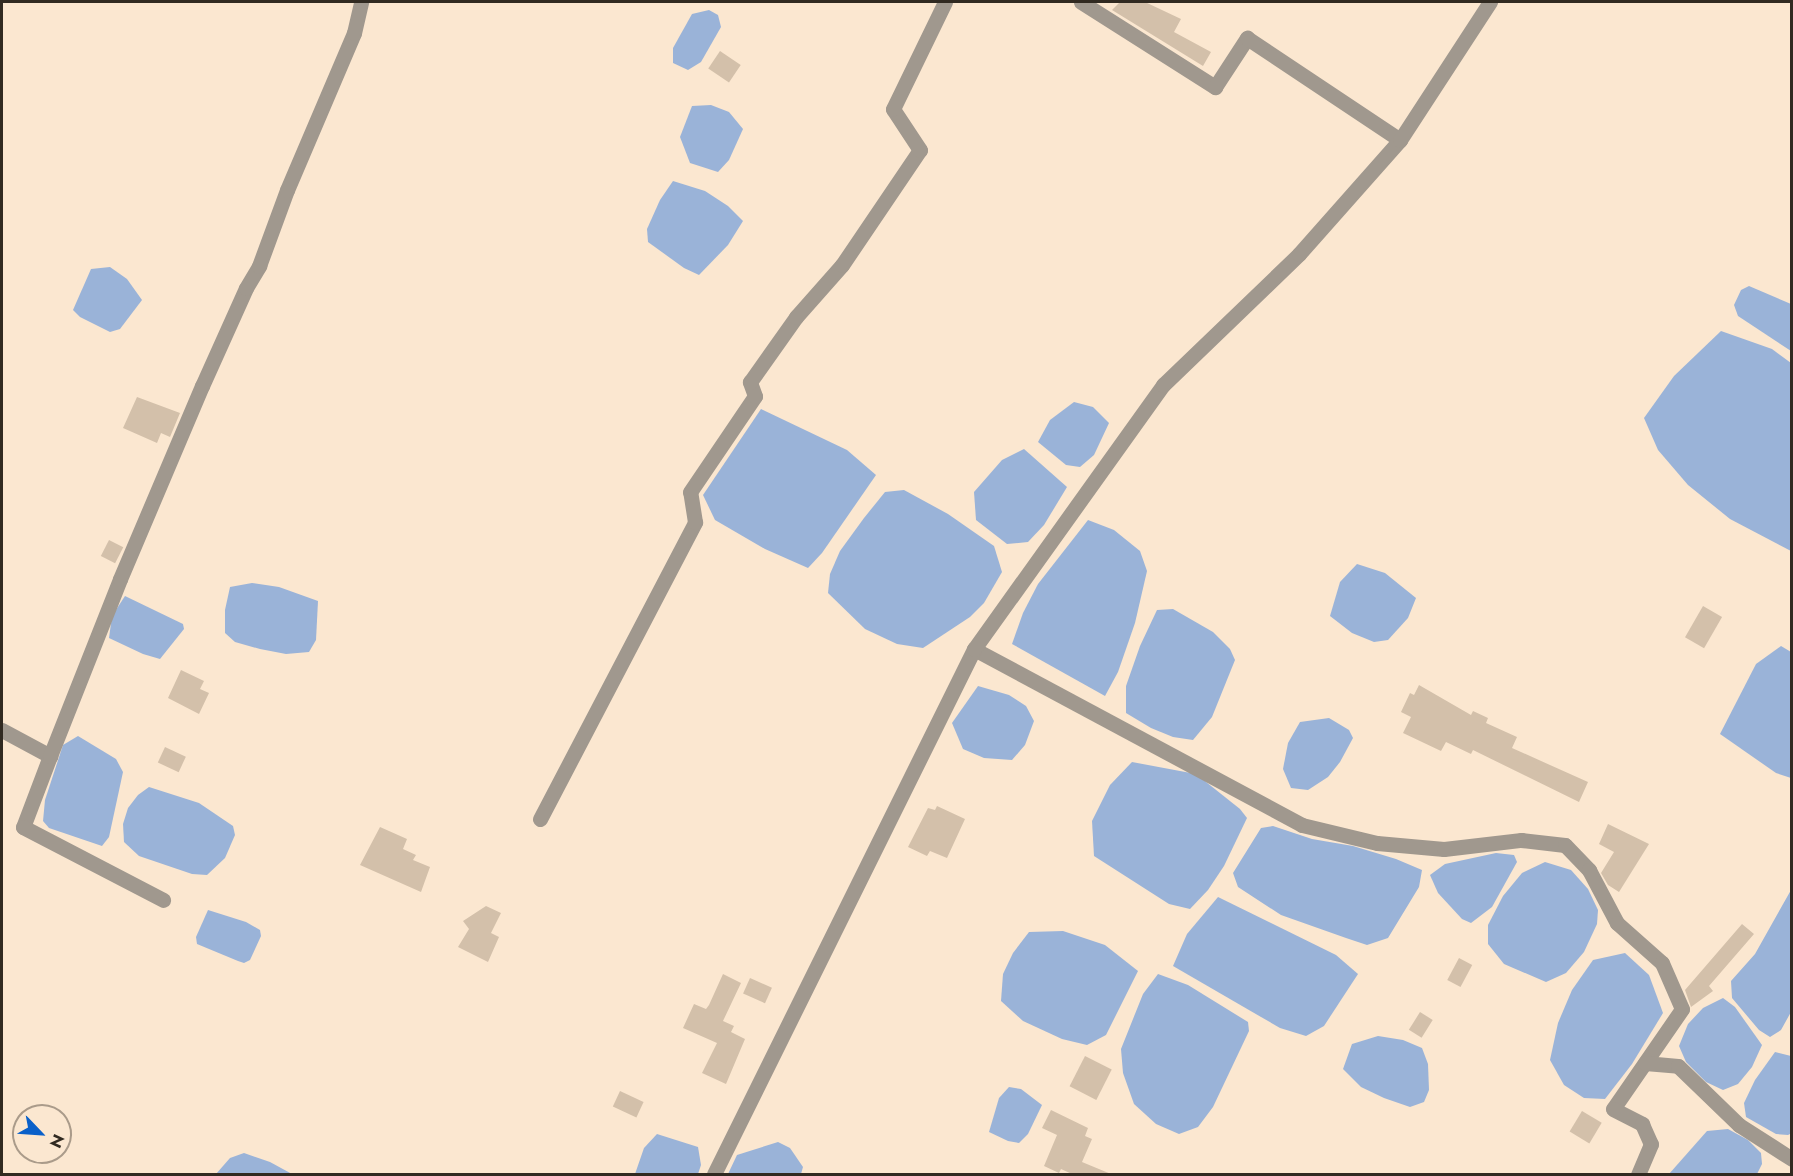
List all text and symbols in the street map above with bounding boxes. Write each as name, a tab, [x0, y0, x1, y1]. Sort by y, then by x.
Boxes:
north arrow	[12, 1104, 72, 1164]
text: N	[44, 1130, 70, 1152]

